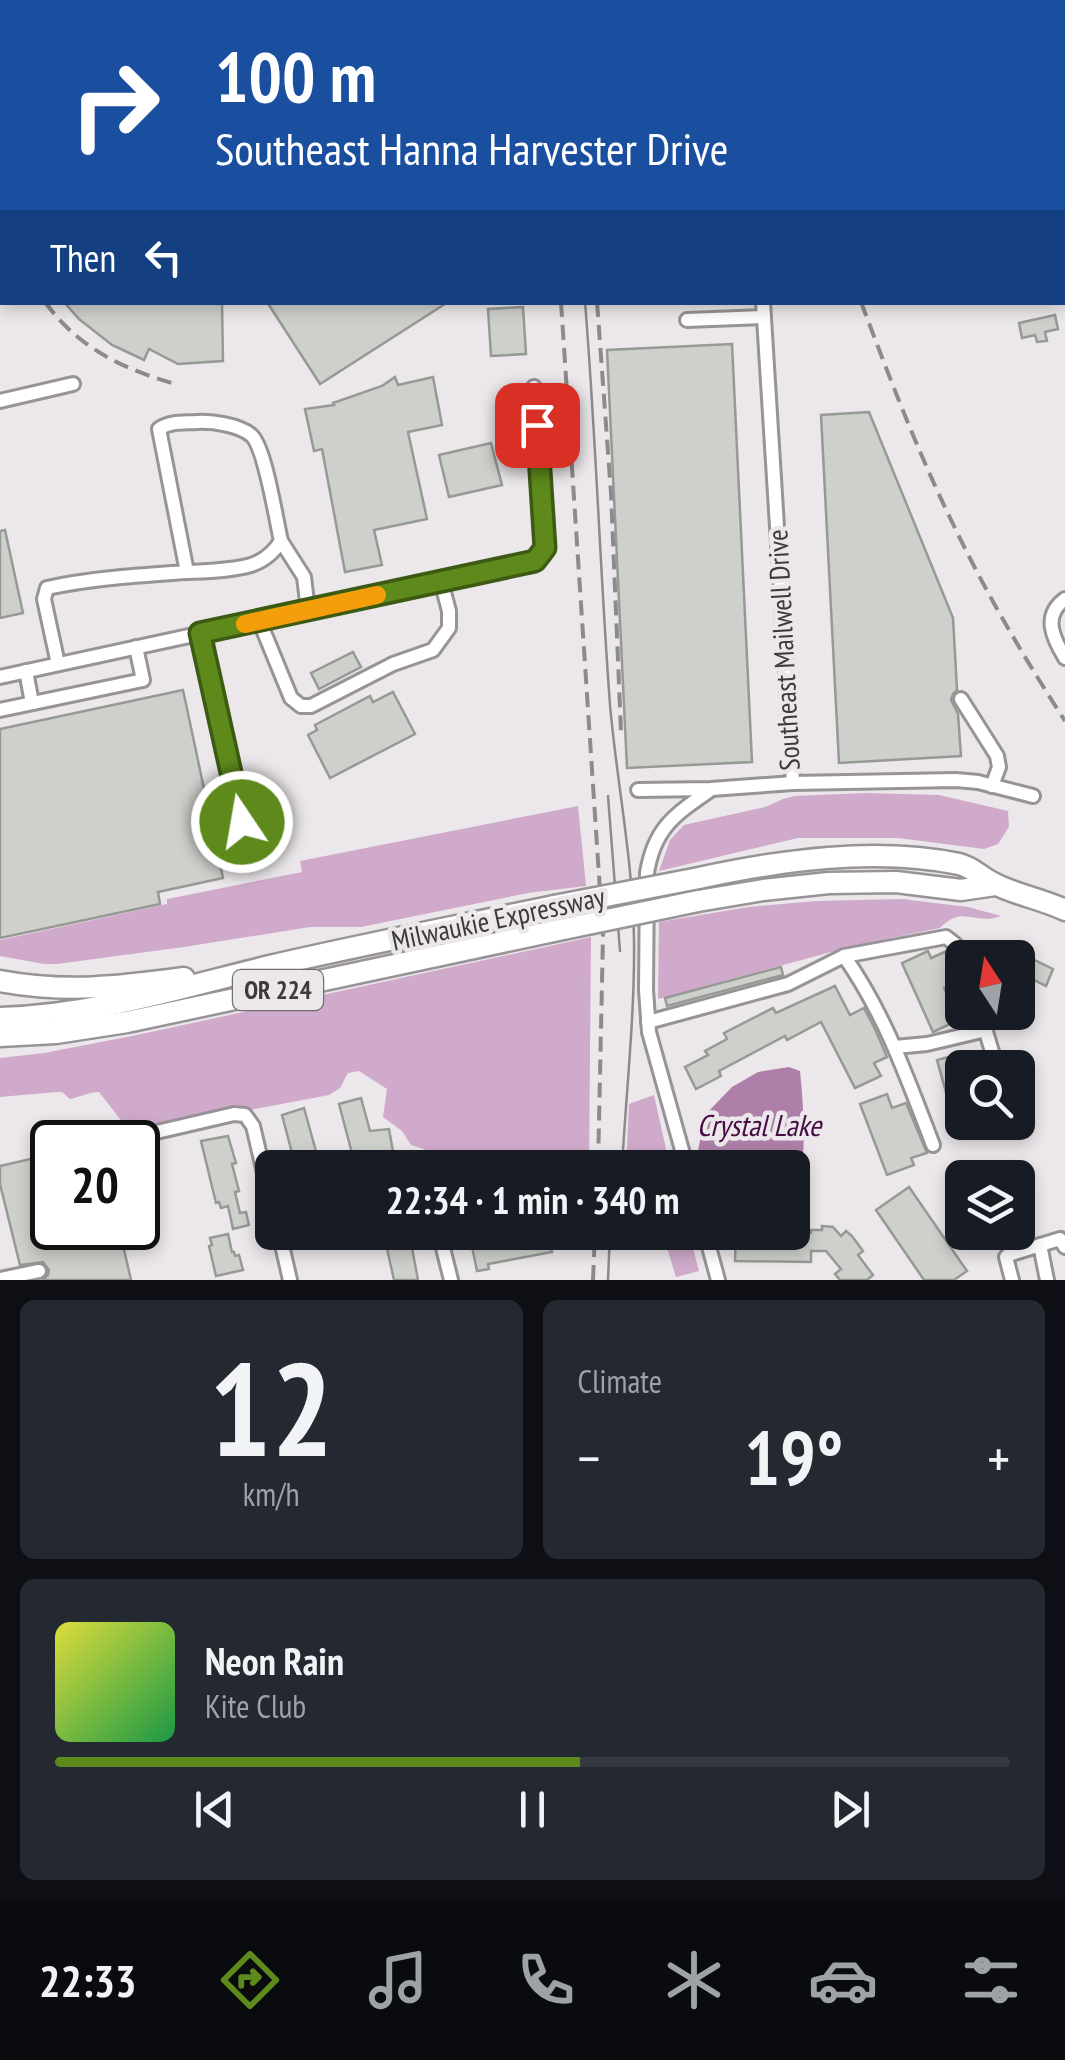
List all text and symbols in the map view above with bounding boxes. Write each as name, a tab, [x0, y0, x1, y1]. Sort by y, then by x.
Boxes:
text: 100 m	[215, 31, 376, 121]
icon: right	[50, 40, 180, 170]
text: Southeast Hanna Harvester Drive	[215, 119, 728, 177]
icon: left	[136, 230, 191, 285]
text: Then	[50, 233, 116, 282]
pin	[495, 383, 580, 468]
icon: arrive	[510, 398, 565, 453]
street label: Southeast Mailwell Drive	[758, 528, 808, 772]
position arrow	[190, 770, 294, 874]
street label: Milwaukie Expressway	[388, 877, 608, 959]
north arrow	[945, 940, 1035, 1030]
map controls	[945, 940, 1035, 1250]
road number: OR 224	[233, 970, 323, 1010]
button: search	[945, 1050, 1035, 1140]
water label: Crystal Lake	[697, 1105, 823, 1144]
speed limit sign: 20	[30, 1120, 160, 1250]
button: layers	[945, 1160, 1035, 1250]
text: 22:34 · 1 min · 340 m	[386, 1175, 679, 1224]
text: 12	[209, 1324, 333, 1492]
text: Climate	[578, 1360, 662, 1402]
text: 19°	[744, 1409, 843, 1506]
text: −	[578, 1422, 600, 1493]
text: +	[987, 1422, 1010, 1493]
text: km/h	[243, 1473, 300, 1515]
text: Neon Rain	[205, 1636, 344, 1685]
text: Kite Club	[205, 1685, 306, 1727]
icon: previous	[187, 1782, 242, 1837]
icon: pause	[505, 1782, 560, 1837]
icon: next	[823, 1782, 878, 1837]
icon: directions	[215, 1945, 285, 2015]
icon: music	[363, 1945, 433, 2015]
icon: phone	[511, 1945, 581, 2015]
icon: climate	[659, 1945, 729, 2015]
icon: car	[808, 1945, 878, 2015]
icon: filters	[956, 1945, 1026, 2015]
text: 22:33	[39, 1951, 136, 2009]

